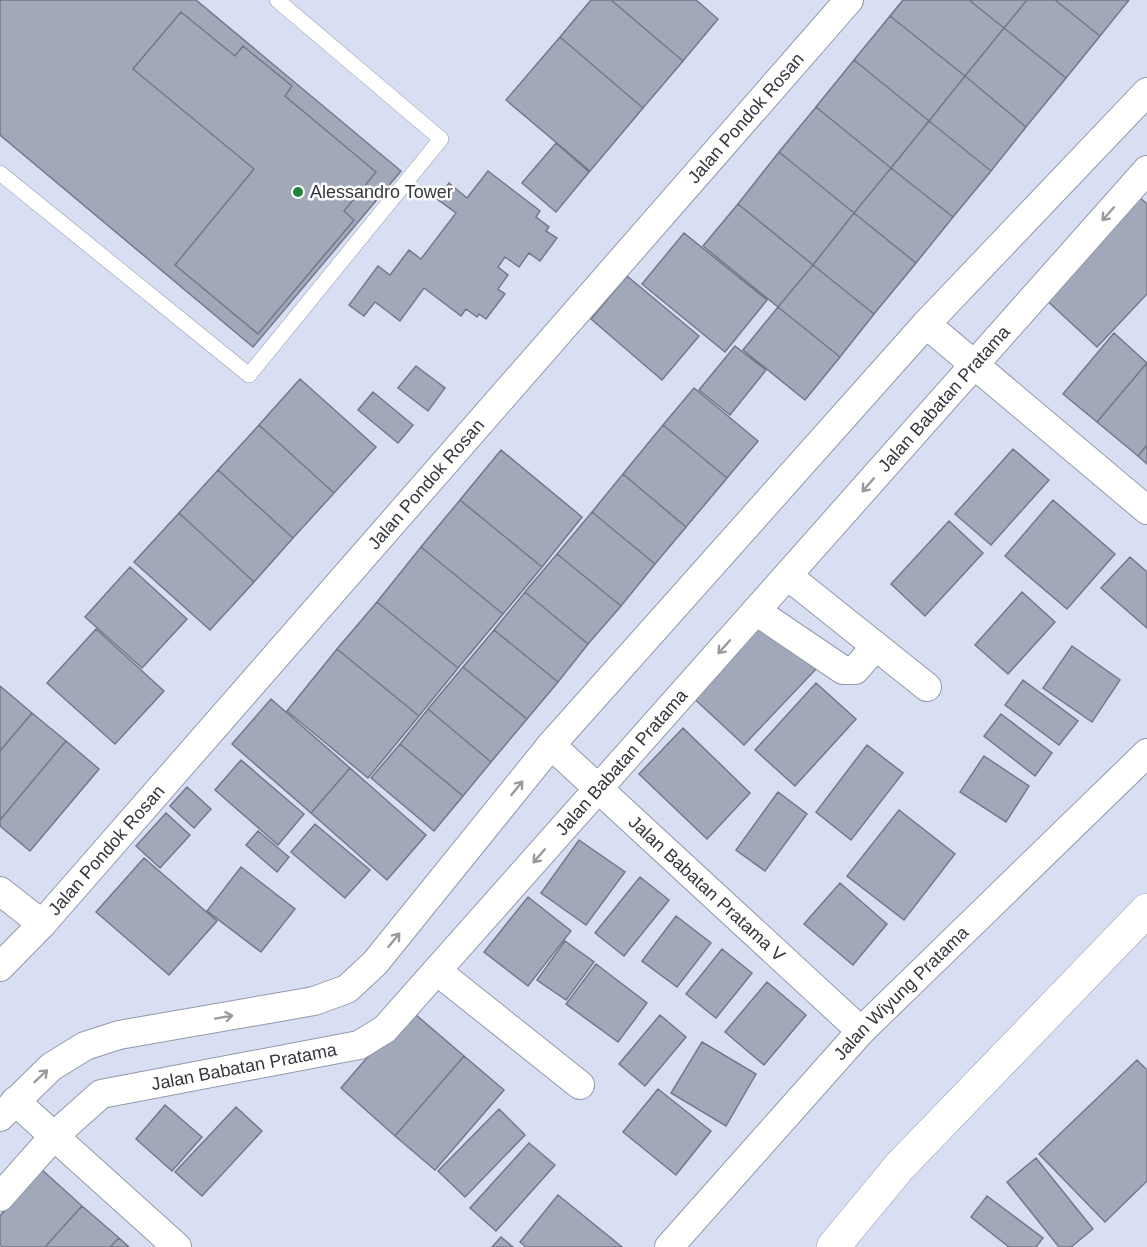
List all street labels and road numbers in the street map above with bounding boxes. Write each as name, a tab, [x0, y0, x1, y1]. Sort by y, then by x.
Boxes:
street label: Jalan Pondok Rosan	[684, 49, 808, 187]
street label: Jalan Babatan Pratama	[874, 321, 1015, 476]
street label: Jalan Pondok Rosan	[364, 415, 488, 553]
street label: Jalan Babatan Pratama	[552, 685, 692, 839]
street label: Jalan Pondok Rosan	[44, 781, 169, 919]
street label: Jalan Babatan Pratama V	[625, 812, 789, 966]
street label: Jalan Wiyung Pratama	[830, 922, 973, 1064]
street label: Jalan Babatan Pratama	[150, 1039, 339, 1094]

